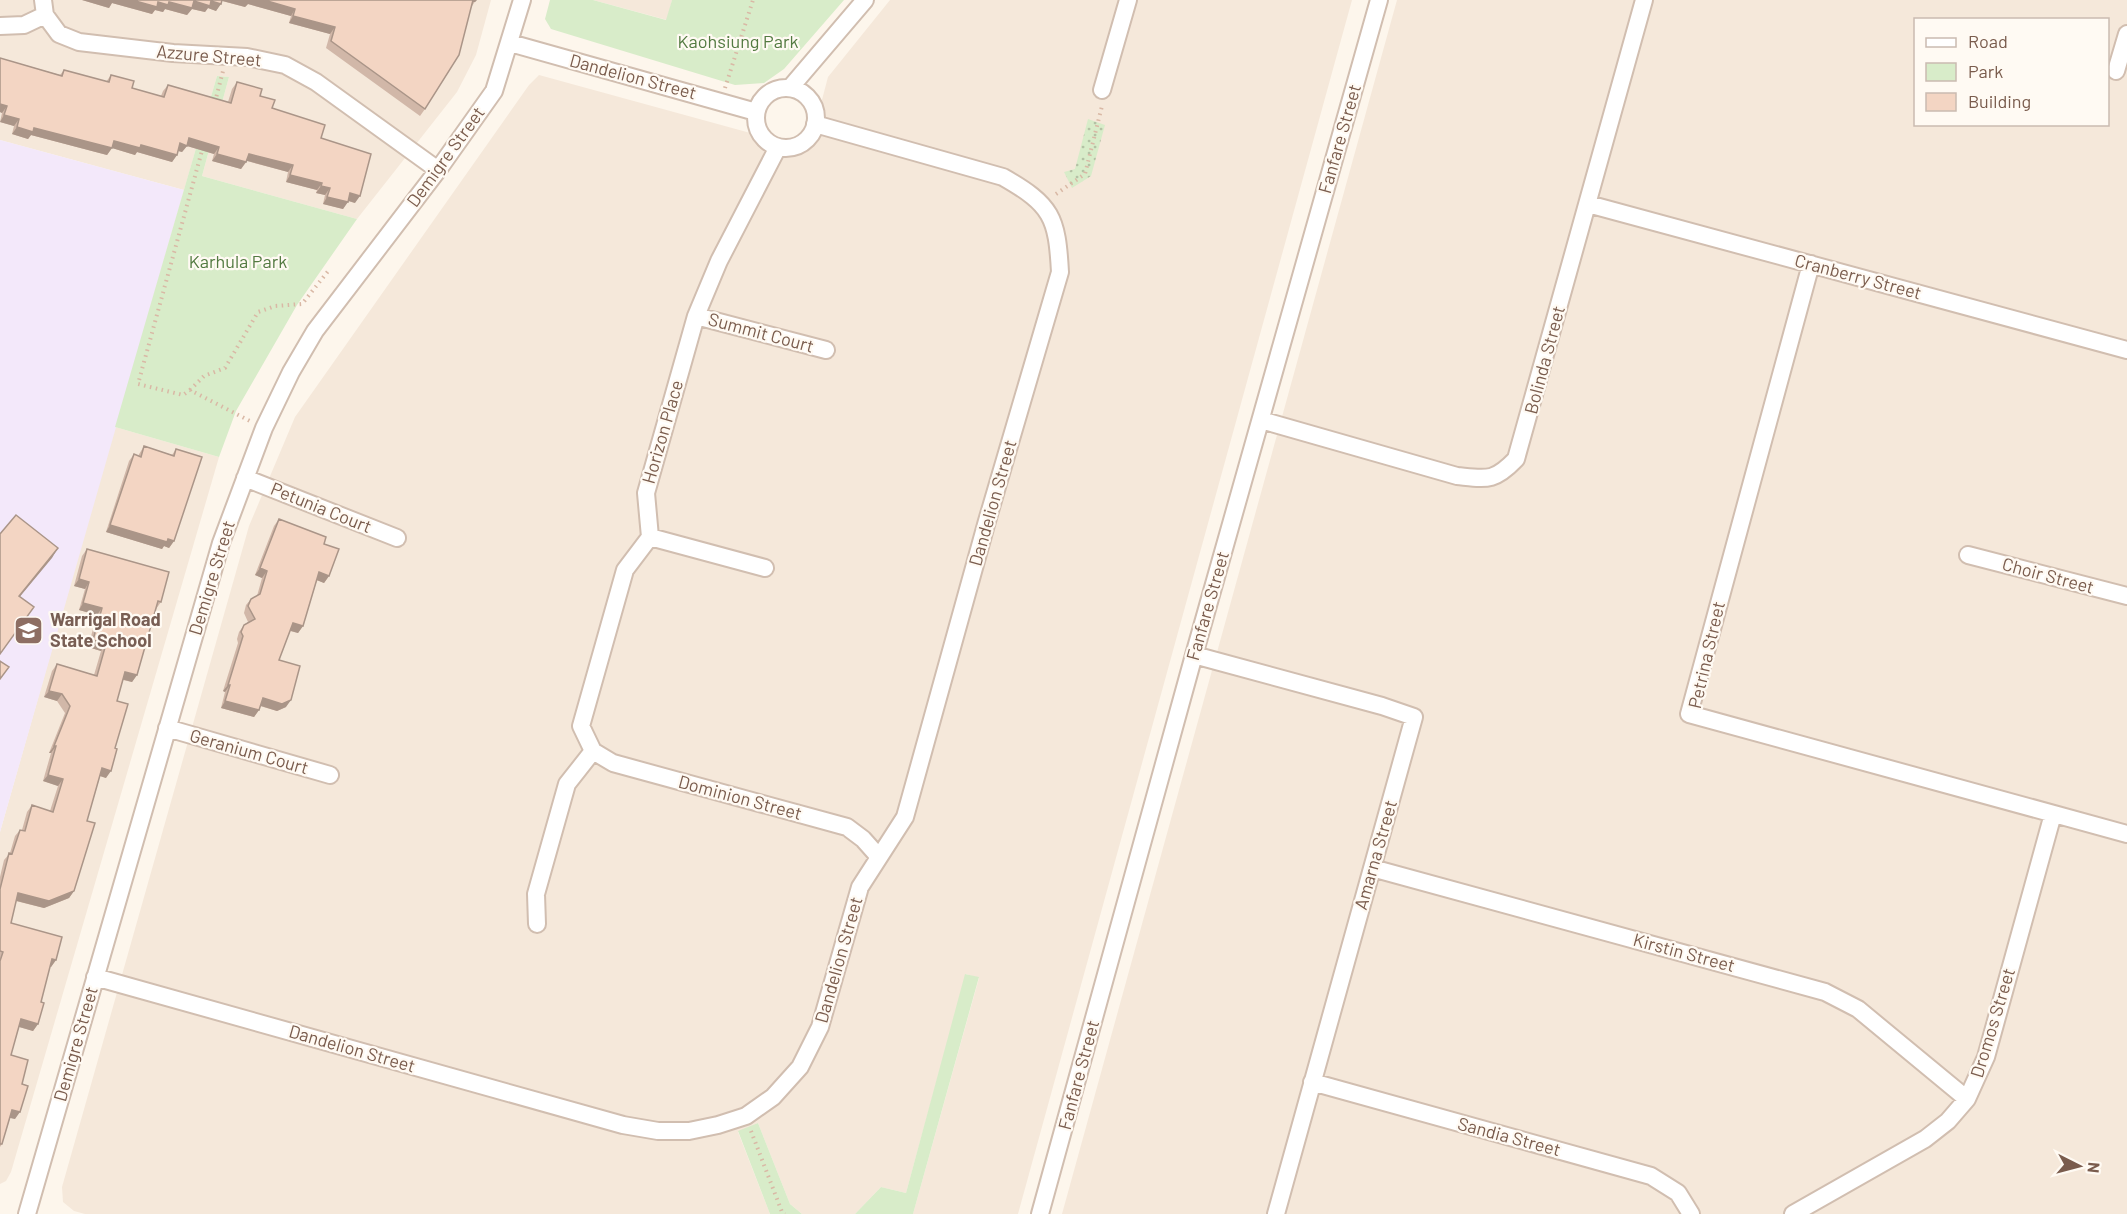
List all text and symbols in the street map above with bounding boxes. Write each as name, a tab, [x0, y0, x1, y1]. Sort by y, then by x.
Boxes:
legend	[1914, 18, 2109, 126]
park label: Kaohsiung Park	[678, 30, 798, 52]
text: Road	[1968, 30, 2008, 52]
street label: Azzure Street	[156, 39, 263, 71]
street label: Dandelion Street	[568, 49, 699, 104]
text: Park	[1968, 60, 2003, 82]
street label: Fanfare Street	[1313, 82, 1365, 196]
text: Building	[1968, 90, 2031, 112]
street label: Demigre Street	[401, 102, 489, 211]
street label: Cranberry Street	[1792, 249, 1924, 304]
park label: Karhula Park	[189, 250, 287, 272]
street label: Bolinda Street	[1519, 303, 1569, 416]
street label: Summit Court	[706, 307, 816, 357]
street label: Horizon Place	[637, 377, 687, 486]
street label: Dandelion Street	[964, 437, 1021, 568]
street label: Petunia Court	[268, 477, 375, 537]
street label: Demigre Street	[183, 518, 239, 638]
street label: Fanfare Street	[1181, 549, 1233, 663]
street label: Choir Street	[2000, 552, 2097, 598]
street label: Petrina Street	[1683, 599, 1729, 710]
place label: Warrigal Road State School	[50, 608, 161, 651]
school or university icon: Warrigal Road State School	[13, 614, 45, 646]
street label: Geranium Court	[187, 724, 311, 778]
street label: Dominion Street	[676, 770, 804, 824]
street label: Amarna Street	[1349, 797, 1401, 912]
street label: Dandelion Street	[810, 894, 867, 1025]
street label: Kirstin Street	[1631, 928, 1737, 976]
street label: Dromos Street	[1965, 965, 2019, 1080]
street label: Demigre Street	[48, 984, 102, 1104]
street label: Fanfare Street	[1053, 1017, 1103, 1132]
street label: Dandelion Street	[287, 1020, 418, 1077]
street label: Sandia Street	[1455, 1112, 1563, 1160]
north arrow	[2049, 1136, 2109, 1196]
text: N	[2084, 1161, 2104, 1174]

